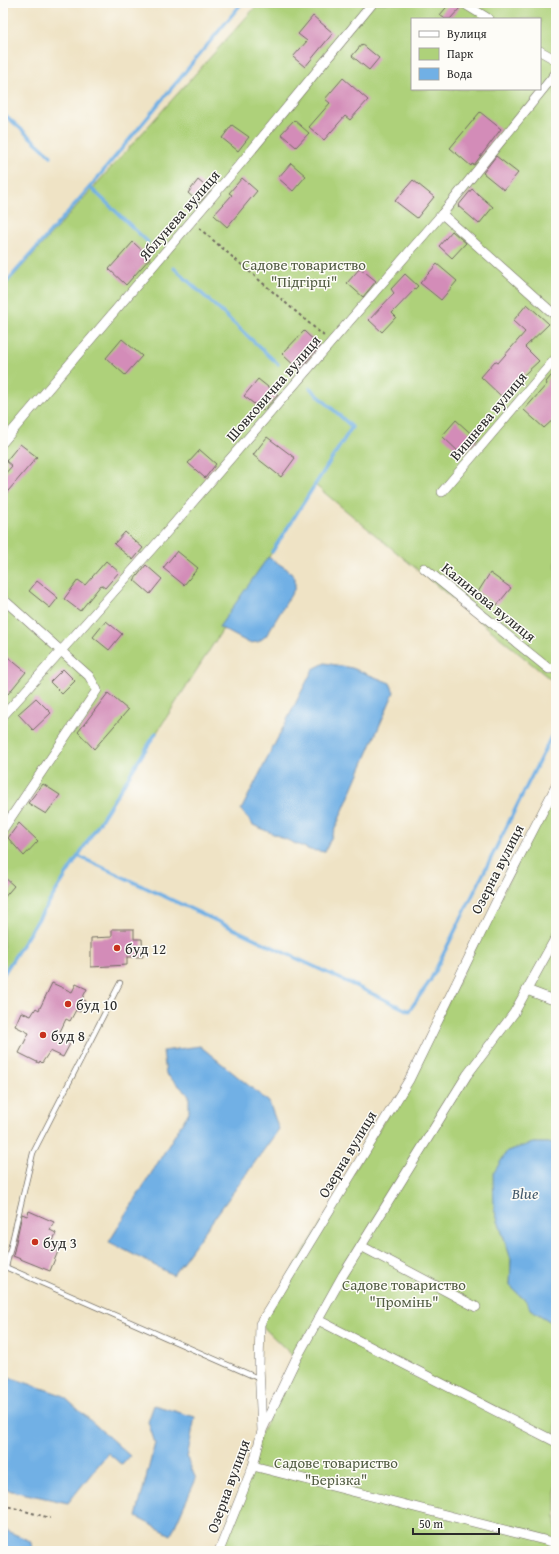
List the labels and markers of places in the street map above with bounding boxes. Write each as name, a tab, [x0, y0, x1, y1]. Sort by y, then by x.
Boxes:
place label: буд 12	[125, 938, 166, 959]
marker: буд 12	[112, 943, 122, 953]
place label: буд 10	[76, 994, 117, 1015]
marker: буд 10	[63, 999, 73, 1009]
place label: буд 8	[51, 1025, 85, 1046]
marker: буд 8	[38, 1030, 48, 1040]
place label: буд 3	[43, 1232, 77, 1253]
marker: буд 3	[30, 1237, 40, 1247]

